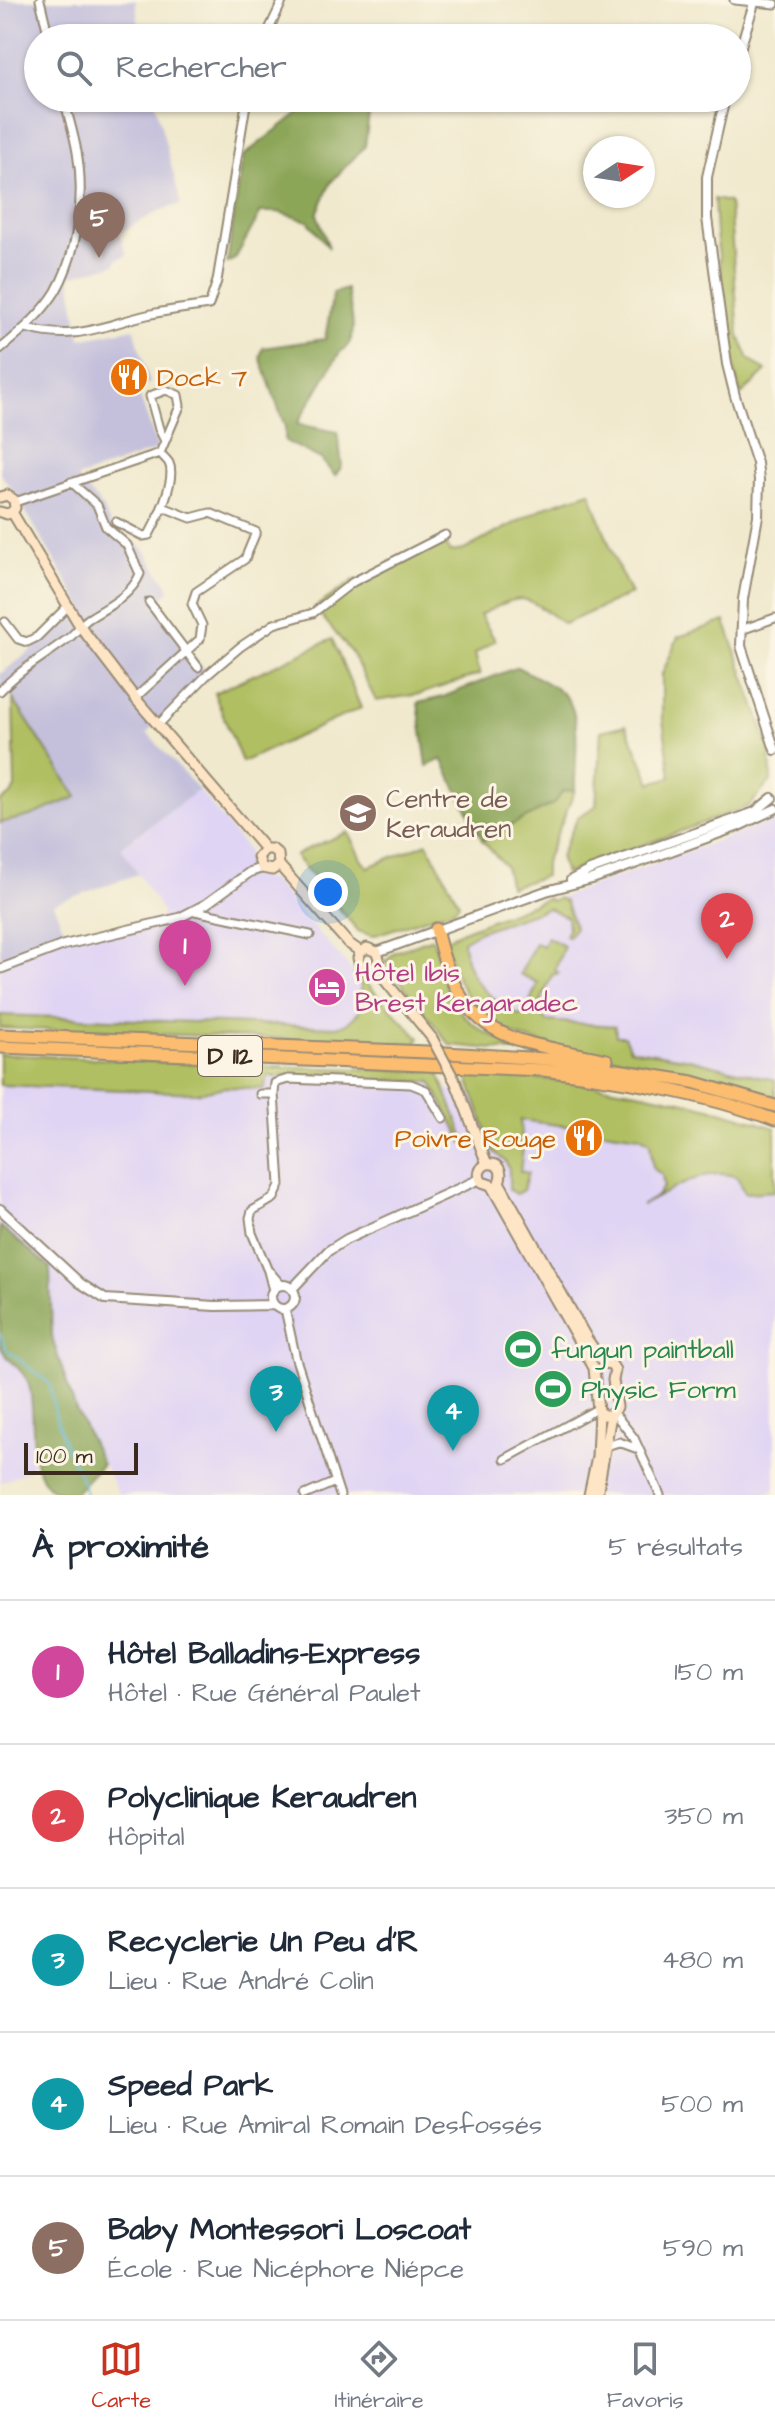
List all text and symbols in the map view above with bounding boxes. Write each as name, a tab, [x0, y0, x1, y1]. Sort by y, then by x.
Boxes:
search box	[24, 24, 751, 112]
icon: search	[52, 46, 96, 90]
text: Rechercher	[116, 47, 287, 89]
north arrow	[583, 136, 655, 208]
pin: 5	[73, 192, 125, 258]
restaurant icon: Dock 7	[108, 356, 150, 398]
place label: Dock 7	[157, 360, 247, 396]
place label: Centre de Keraudren	[386, 781, 511, 847]
school or university icon: Centre de Keraudren	[337, 792, 379, 834]
your location	[308, 872, 348, 912]
pin: 2	[701, 893, 753, 959]
pin: 1	[159, 920, 211, 986]
place label: Hôtel Ibis Brest Kergaradec	[355, 955, 578, 1023]
hotel icon: Hôtel Ibis Brest Kergaradec	[306, 966, 348, 1008]
road number: D 112	[198, 1036, 262, 1076]
restaurant icon: Poivre Rouge	[563, 1117, 605, 1159]
place label: Poivre Rouge	[395, 1121, 556, 1159]
sports icon: fungun paintball	[502, 1328, 544, 1370]
place label: fungun paintball	[551, 1332, 734, 1370]
pin: 3	[250, 1366, 302, 1432]
sports icon: Physic Form	[532, 1368, 574, 1410]
place label: Physic Form	[581, 1372, 737, 1410]
pin: 4	[427, 1385, 479, 1451]
scale bar	[24, 1439, 138, 1475]
text: 100 m	[36, 1441, 93, 1472]
text: À proximité	[32, 1523, 209, 1571]
text: 5 résultats	[608, 1529, 743, 1565]
text: Hôtel Balladins-Express	[108, 1633, 420, 1675]
text: 1	[56, 1654, 60, 1690]
text: 150 m	[674, 1654, 743, 1690]
text: Hôtel · Rue Général Paulet	[108, 1675, 421, 1711]
text: Polyclinique Keraudren	[108, 1777, 416, 1819]
text: 2	[51, 1798, 65, 1834]
text: 350 m	[664, 1798, 743, 1834]
text: Hôpital	[108, 1819, 185, 1855]
text: Recyclerie Un Peu d'R	[108, 1921, 418, 1963]
text: 3	[51, 1942, 65, 1978]
text: 480 m	[661, 1942, 743, 1978]
text: Lieu · Rue André Colin	[108, 1963, 374, 1999]
text: Speed Park	[108, 2065, 273, 2107]
text: 4	[49, 2086, 67, 2122]
text: 500 m	[661, 2086, 743, 2122]
text: Lieu · Rue Amiral Romain Desfossés	[108, 2107, 542, 2143]
text: Baby Montessori Loscoat	[108, 2209, 471, 2251]
text: 5	[49, 2230, 67, 2266]
text: 590 m	[663, 2230, 743, 2266]
text: École · Rue Nicéphore Niépce	[108, 2251, 464, 2287]
tab: Carte	[92, 2337, 151, 2416]
tab: Itinéraire	[334, 2337, 424, 2416]
tab: Favoris	[607, 2337, 683, 2416]

